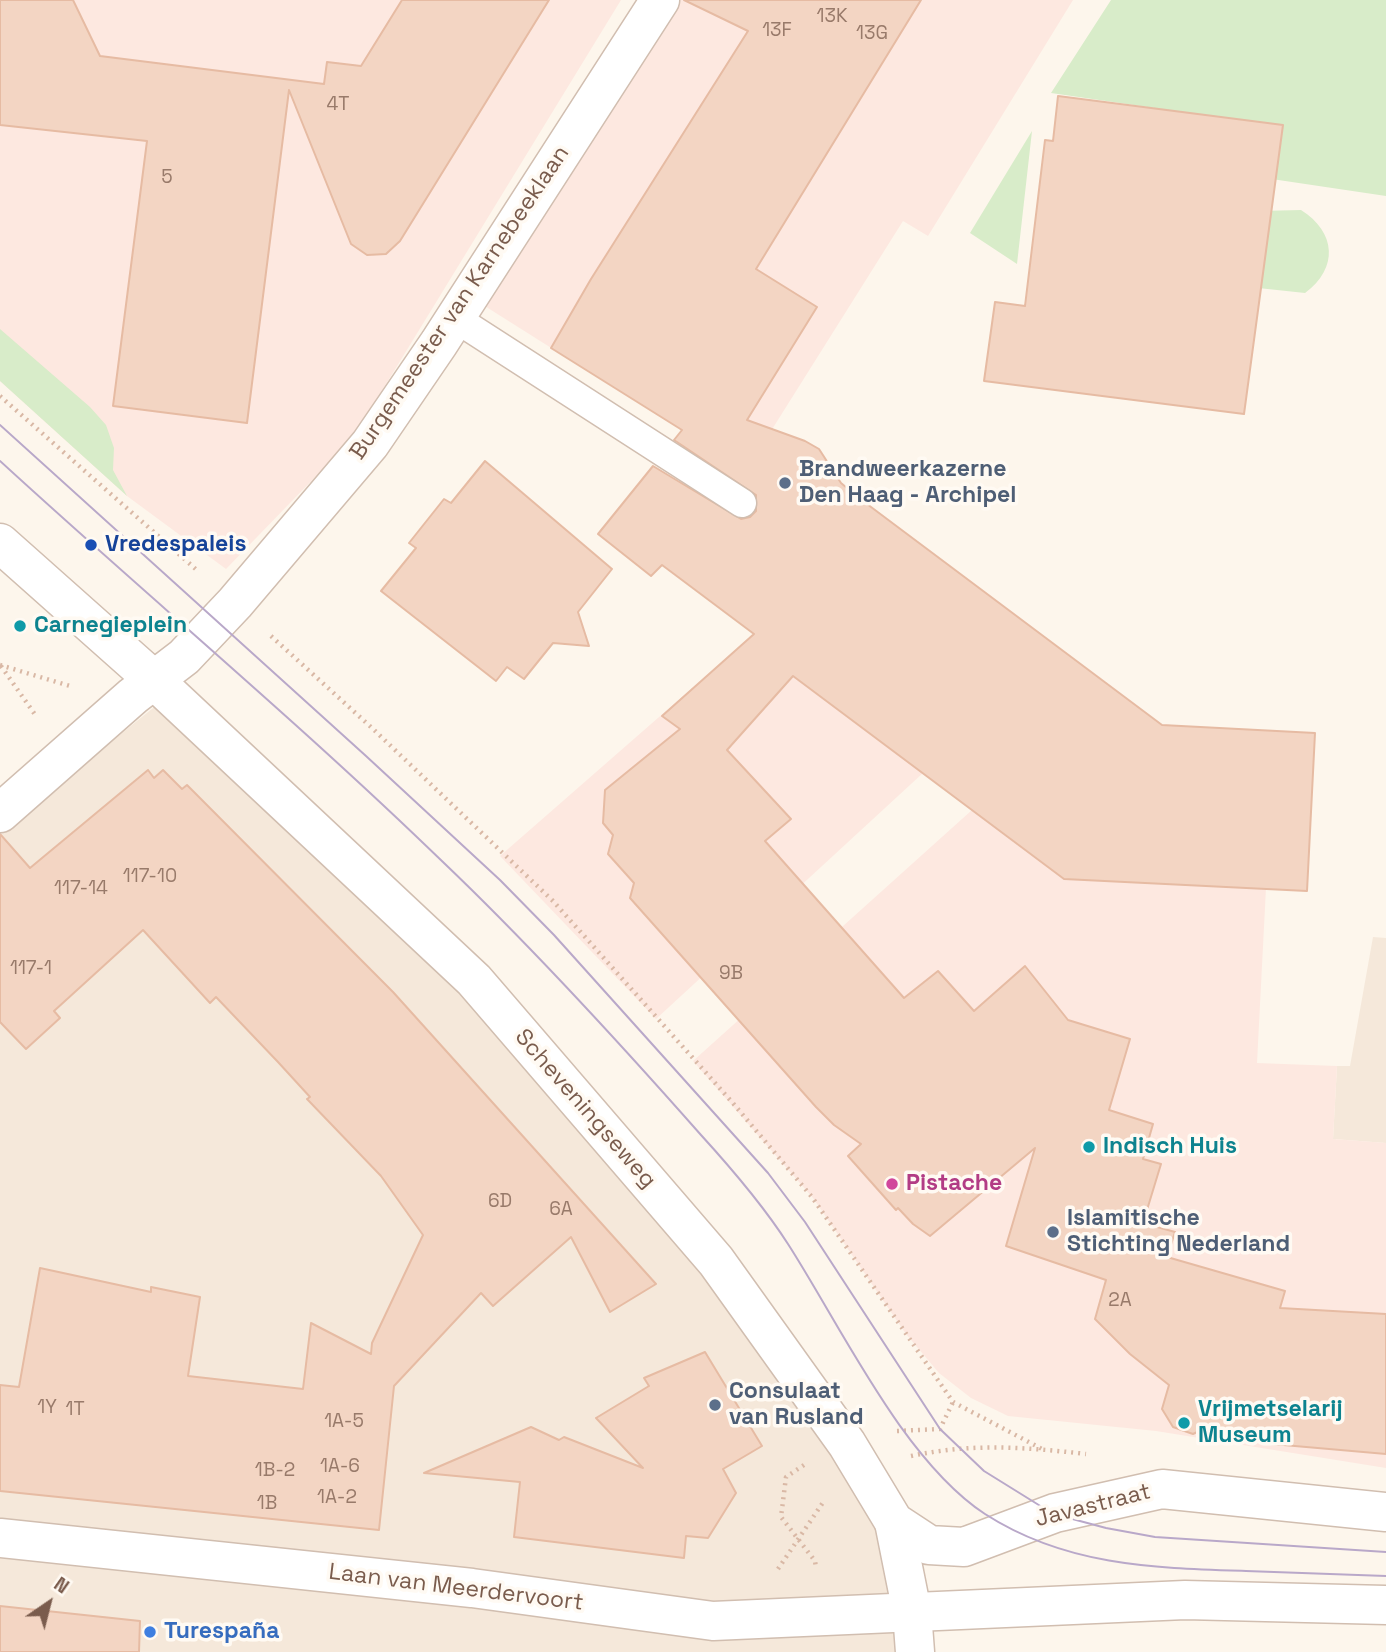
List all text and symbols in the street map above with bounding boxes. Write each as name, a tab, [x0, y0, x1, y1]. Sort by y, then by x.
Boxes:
house number: 13K	[816, 6, 848, 28]
house number: 13F	[762, 20, 792, 42]
house number: 13G	[856, 23, 888, 45]
house number: 4T	[326, 94, 350, 116]
street label: Burgemeester van Karnebeeklaan	[344, 141, 576, 465]
house number: 5	[161, 167, 173, 189]
place label: Brandweerkazerne Den Haag - Archipel	[799, 456, 1016, 510]
marker: Brandweerkazerne Den Haag - Archipel	[777, 475, 793, 491]
place label: Vredespaleis	[105, 531, 247, 559]
marker: Vredespaleis	[83, 537, 99, 553]
place label: Carnegieplein	[34, 612, 187, 640]
marker: Carnegieplein	[12, 618, 28, 634]
house number: 117-10	[123, 866, 177, 888]
house number: 117-14	[54, 878, 108, 900]
house number: 117-1	[10, 958, 52, 980]
house number: 9B	[719, 963, 743, 985]
street label: Scheveningseweg	[509, 1024, 661, 1194]
place label: Indisch Huis	[1103, 1133, 1237, 1161]
marker: Indisch Huis	[1081, 1139, 1097, 1155]
place label: Pistache	[906, 1170, 1002, 1198]
marker: Pistache	[884, 1176, 900, 1192]
house number: 6D	[488, 1191, 512, 1213]
house number: 6A	[549, 1199, 573, 1221]
place label: Islamitische Stichting Nederland	[1067, 1205, 1290, 1259]
marker: Islamitische Stichting Nederland	[1045, 1224, 1061, 1240]
house number: 2A	[1108, 1290, 1132, 1312]
place label: Consulaat van Rusland	[729, 1378, 864, 1432]
place label: Vrijmetselarij Museum	[1198, 1396, 1343, 1450]
house number: 1Y	[37, 1397, 57, 1419]
marker: Consulaat van Rusland	[707, 1397, 723, 1413]
house number: 1T	[65, 1399, 85, 1421]
house number: 1A-5	[324, 1411, 364, 1433]
marker: Vrijmetselarij Museum	[1176, 1415, 1192, 1431]
house number: 1A-6	[320, 1456, 360, 1478]
house number: 1B-2	[255, 1460, 295, 1482]
street label: Javastraat	[1032, 1478, 1154, 1534]
house number: 1A-2	[317, 1487, 357, 1509]
house number: 1B	[257, 1493, 277, 1515]
street label: Laan van Meerdervoort	[327, 1559, 585, 1617]
north arrow	[14, 1568, 84, 1638]
text: N	[49, 1571, 74, 1599]
place label: Turespaña	[164, 1618, 279, 1646]
marker: Turespaña	[142, 1624, 158, 1640]

